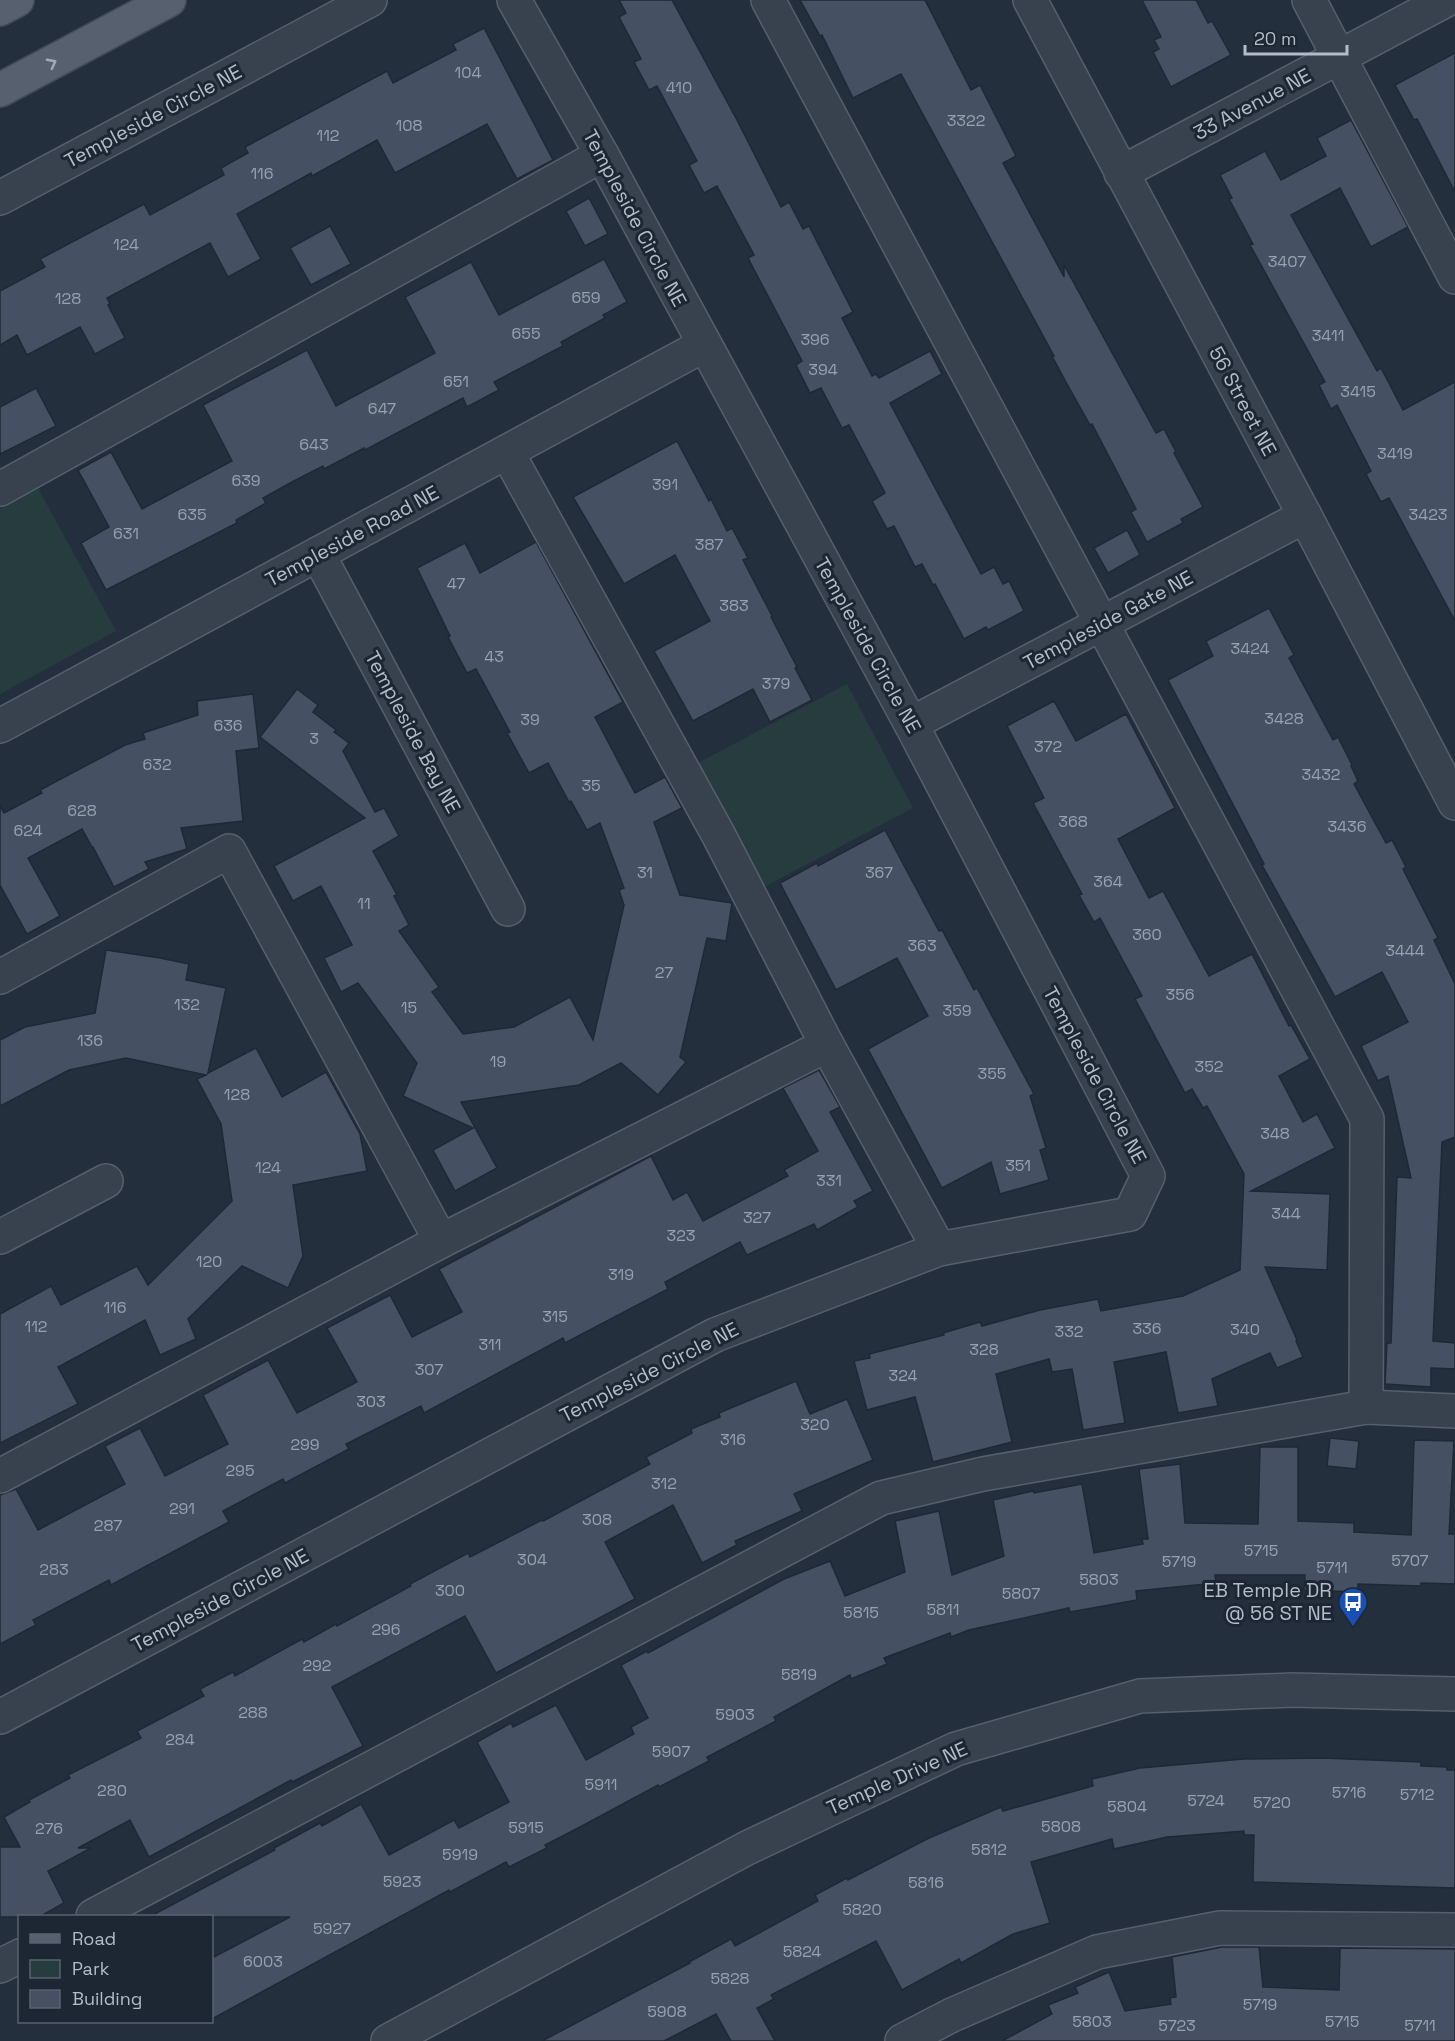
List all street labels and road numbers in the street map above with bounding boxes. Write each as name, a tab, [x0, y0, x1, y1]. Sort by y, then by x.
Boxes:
street label: Templeside Circle NE	[60, 58, 246, 174]
street label: 33 Avenue NE	[1189, 62, 1315, 146]
street label: Templeside Circle NE	[577, 125, 693, 311]
street label: 56 Street NE	[1203, 342, 1283, 460]
street label: Templeside Road NE	[261, 479, 443, 593]
street label: Templeside Circle NE	[809, 553, 927, 737]
street label: Templeside Gate NE	[1019, 564, 1197, 676]
street label: Templeside Bay NE	[359, 646, 467, 818]
street label: Templeside Circle NE	[1037, 982, 1153, 1168]
street label: Templeside Circle NE	[555, 1316, 743, 1428]
street label: Templeside Circle NE	[127, 1542, 313, 1658]
street label: Temple Drive NE	[823, 1735, 971, 1821]

